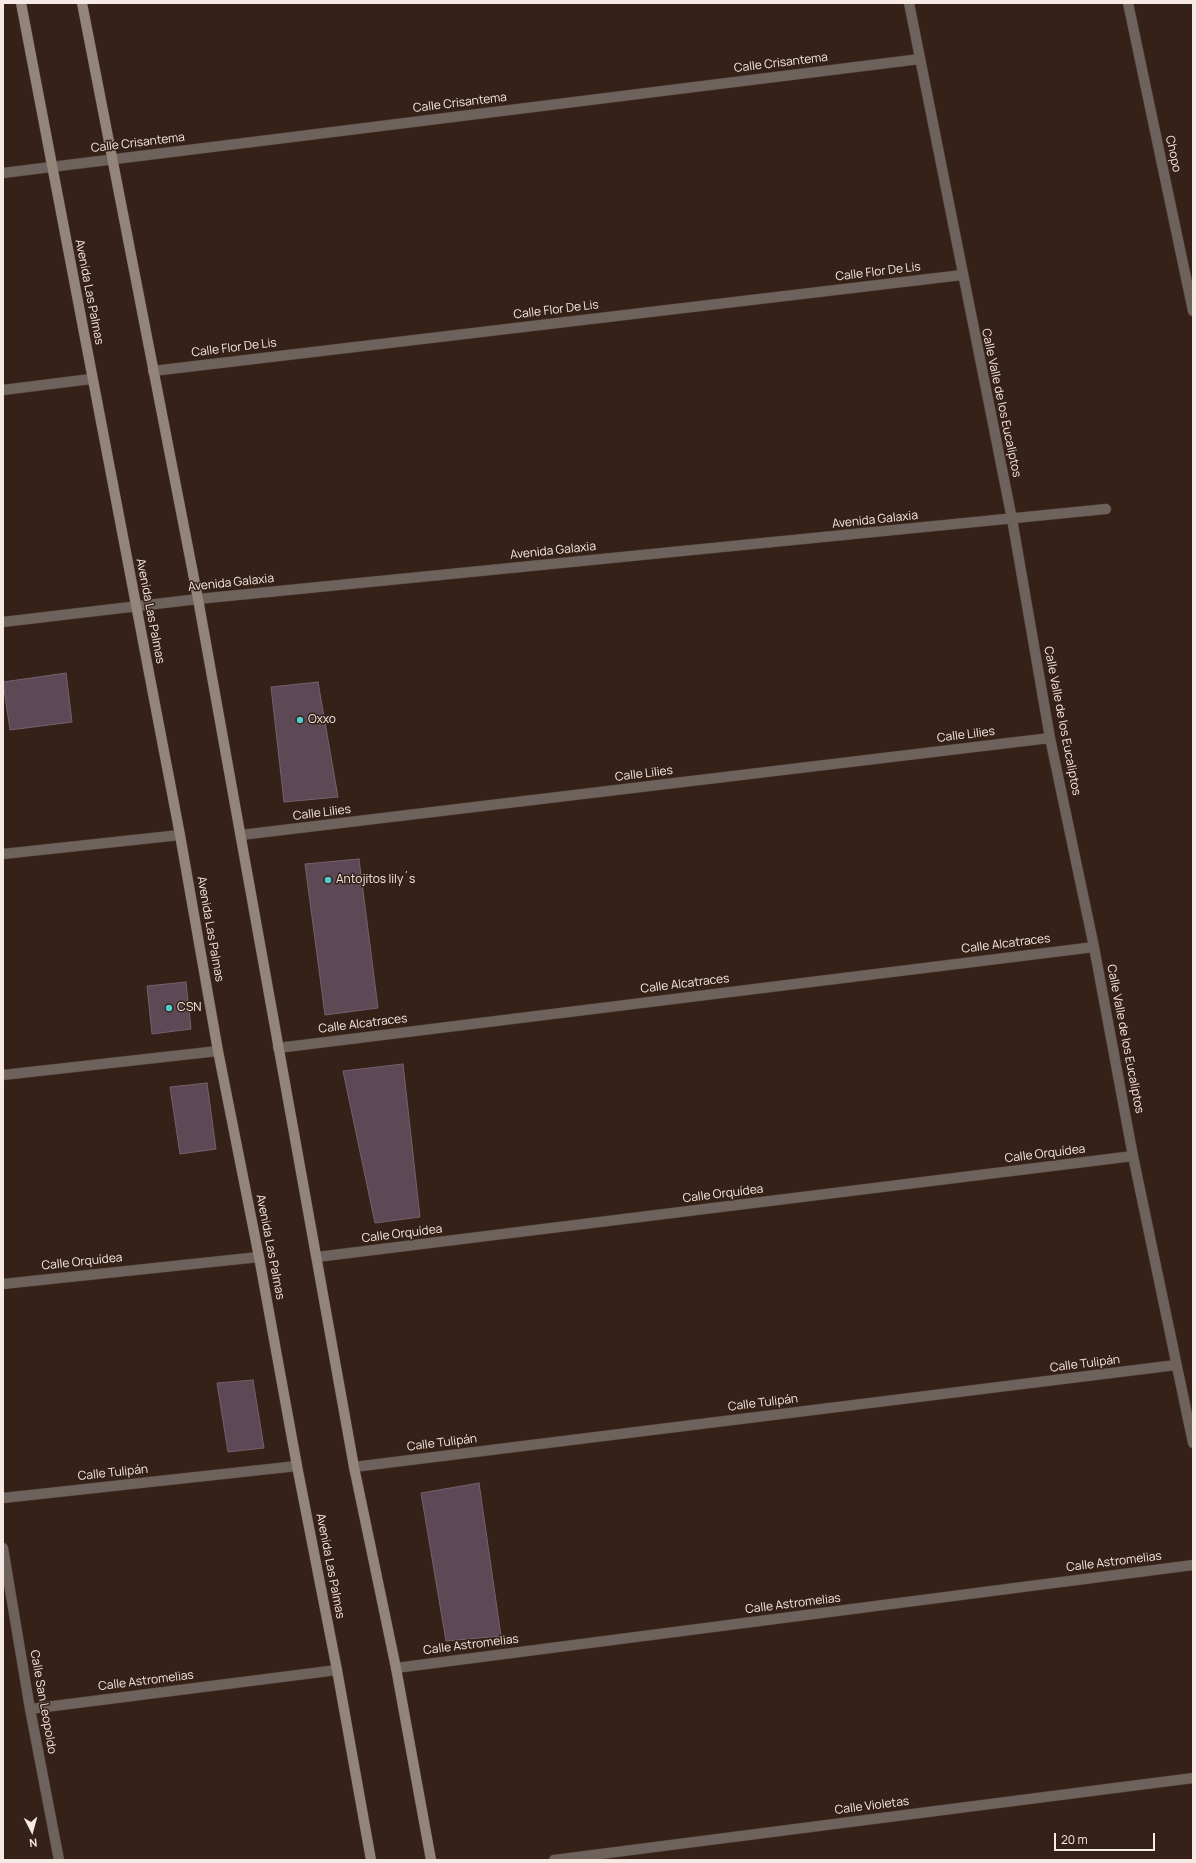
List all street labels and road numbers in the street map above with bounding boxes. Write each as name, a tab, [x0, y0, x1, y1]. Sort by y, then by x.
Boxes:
street label: Calle Crisantema	[733, 50, 829, 76]
street label: Calle Crisantema	[412, 90, 508, 116]
street label: Calle Crisantema	[90, 130, 186, 156]
street label: Chopo	[1162, 134, 1184, 174]
street label: Avenida Las Palmas	[72, 238, 106, 346]
street label: Calle Flor De Lis	[835, 260, 921, 284]
street label: Calle Flor De Lis	[513, 298, 599, 322]
street label: Calle Valle de los Eucaliptos	[978, 327, 1024, 479]
street label: Calle Flor De Lis	[191, 336, 277, 360]
street label: Avenida Galaxia	[831, 508, 919, 532]
street label: Avenida Galaxia	[509, 539, 597, 563]
street label: Avenida Las Palmas	[133, 557, 167, 665]
street label: Avenida Galaxia	[187, 571, 275, 595]
street label: Calle Valle de los Eucaliptos	[1040, 645, 1084, 797]
street label: Calle Lilies	[936, 724, 996, 746]
street label: Calle Lilies	[614, 763, 674, 785]
street label: Calle Lilies	[292, 802, 352, 824]
street label: Avenida Las Palmas	[194, 875, 226, 983]
street label: Calle Alcatraces	[961, 931, 1051, 957]
street label: Calle Valle de los Eucaliptos	[1103, 963, 1147, 1115]
street label: Calle Alcatraces	[640, 971, 730, 997]
street label: Calle Alcatraces	[318, 1011, 408, 1037]
street label: Calle Orquídea	[1004, 1142, 1086, 1166]
street label: Calle Orquídea	[682, 1182, 764, 1206]
street label: Avenida Las Palmas	[253, 1193, 287, 1301]
street label: Calle Orquídea	[361, 1222, 443, 1246]
street label: Calle Orquídea	[41, 1251, 123, 1273]
street label: Calle Tulipán	[1049, 1353, 1121, 1375]
street label: Calle Tulipán	[727, 1392, 799, 1414]
street label: Calle Tulipán	[406, 1432, 478, 1454]
street label: Calle Tulipán	[77, 1462, 149, 1484]
street label: Avenida Las Palmas	[313, 1512, 347, 1620]
street label: Calle Astromelias	[1065, 1549, 1163, 1575]
street label: Calle Astromelias	[744, 1591, 842, 1617]
street label: Calle Astromelias	[422, 1632, 520, 1658]
street label: Calle San Leopoldo	[27, 1649, 59, 1755]
street label: Calle Astromelias	[97, 1668, 195, 1694]
street label: Calle Violetas	[834, 1794, 910, 1818]

